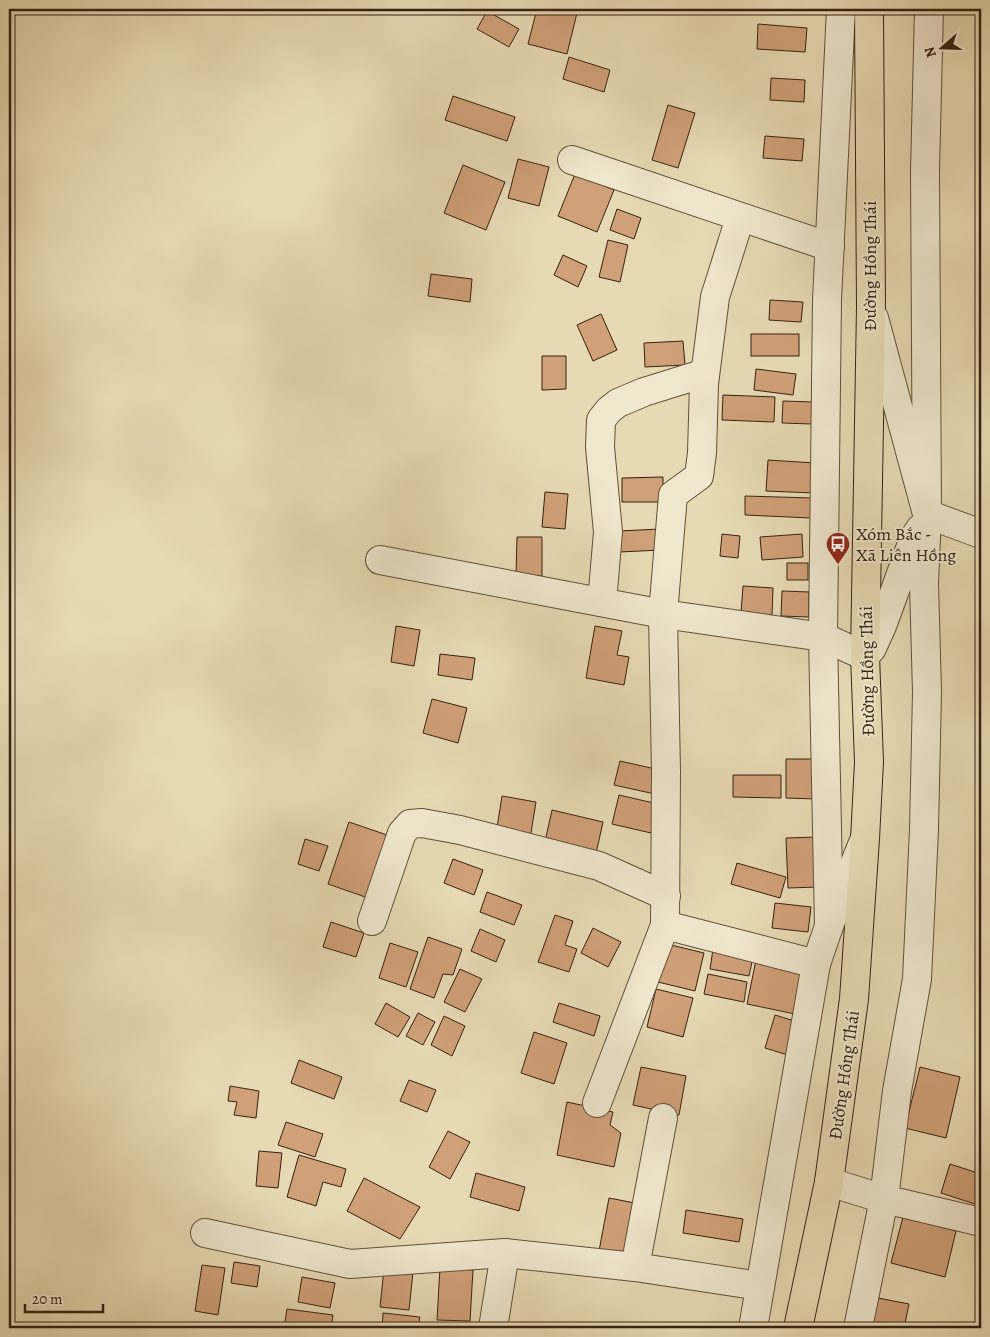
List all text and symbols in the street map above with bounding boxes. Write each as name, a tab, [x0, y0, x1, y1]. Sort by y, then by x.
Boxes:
north arrow	[918, 22, 968, 72]
text: N	[920, 44, 941, 60]
street label: Đường Hồng Thái	[858, 201, 882, 331]
place label: Xóm Bắc - Xã Liên Hồng	[856, 522, 956, 567]
bus stop icon: Xóm Bắc - Xã Liên Hồng	[825, 531, 851, 565]
street label: Đường Hồng Thái	[854, 606, 880, 736]
street label: Đường Hồng Thái	[823, 1009, 865, 1141]
scale bar	[25, 1282, 102, 1314]
text: 20 m	[32, 1289, 63, 1309]

